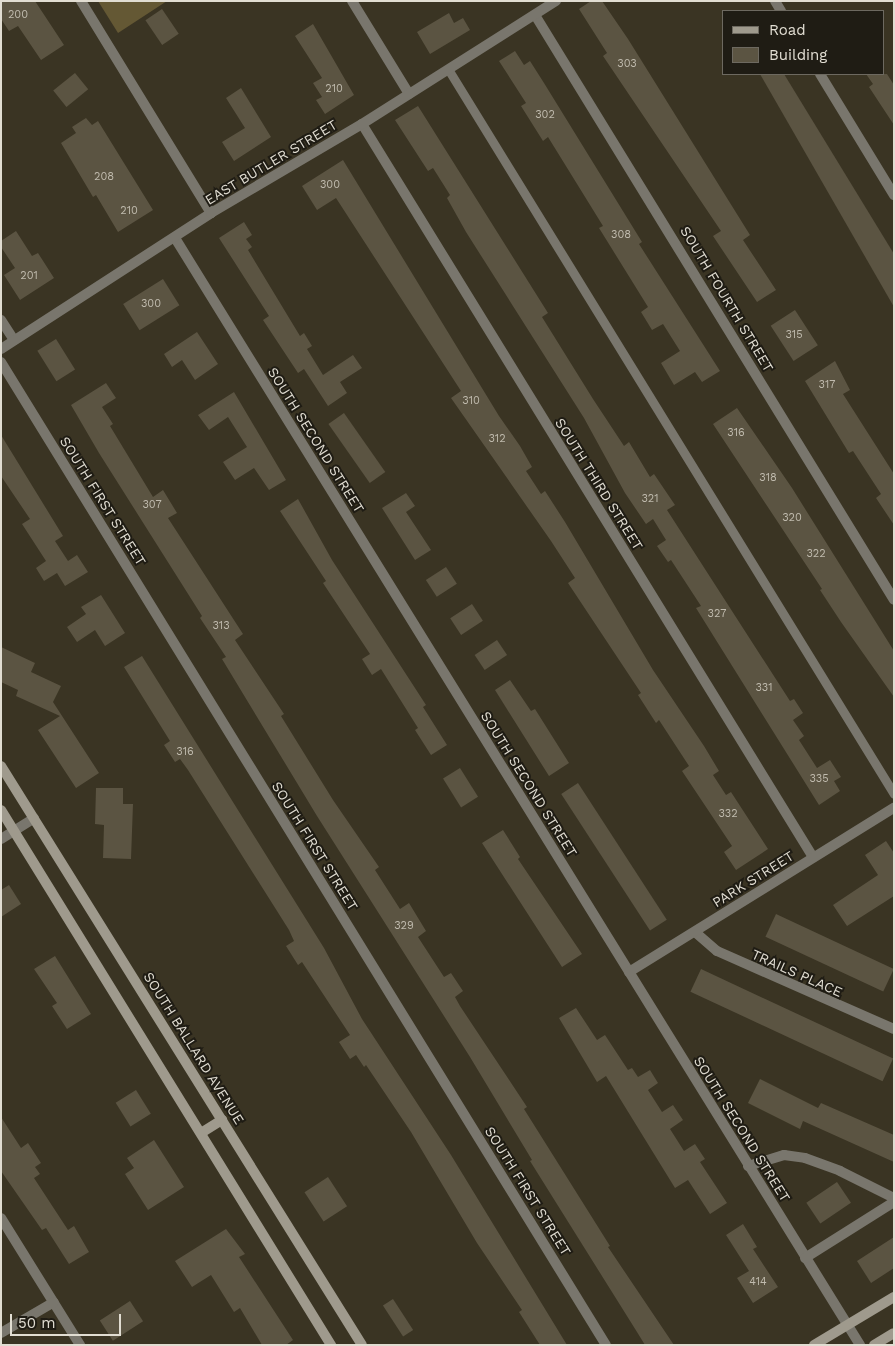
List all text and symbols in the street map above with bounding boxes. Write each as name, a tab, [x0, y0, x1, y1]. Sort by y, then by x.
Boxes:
house number: 200	[8, 8, 28, 22]
legend	[722, 10, 885, 75]
text: Road	[769, 21, 806, 39]
text: Building	[769, 46, 827, 64]
house number: 303	[617, 57, 637, 71]
house number: 210	[325, 82, 343, 96]
house number: 302	[535, 108, 555, 122]
street label: EAST BUTLER STREET	[202, 116, 340, 208]
house number: 208	[94, 170, 114, 184]
house number: 300	[320, 178, 340, 192]
house number: 210	[120, 204, 138, 218]
street label: SOUTH FOURTH STREET	[677, 223, 777, 375]
house number: 308	[611, 228, 631, 242]
house number: 201	[20, 269, 38, 283]
house number: 300	[141, 297, 161, 311]
house number: 315	[785, 328, 803, 342]
street label: SOUTH SECOND STREET	[264, 364, 368, 516]
house number: 317	[819, 378, 835, 392]
house number: 310	[462, 394, 480, 408]
street label: SOUTH THIRD STREET	[551, 415, 647, 553]
house number: 316	[727, 426, 745, 440]
house number: 312	[488, 432, 506, 446]
street label: SOUTH FIRST STREET	[56, 433, 150, 569]
house number: 318	[759, 471, 777, 485]
house number: 321	[641, 492, 659, 506]
house number: 307	[142, 498, 162, 512]
house number: 320	[782, 511, 802, 525]
house number: 322	[806, 547, 826, 561]
house number: 327	[708, 607, 726, 621]
house number: 313	[212, 619, 230, 633]
house number: 331	[755, 681, 773, 695]
street label: SOUTH SECOND STREET	[477, 708, 581, 860]
house number: 316	[176, 745, 194, 759]
house number: 335	[809, 772, 829, 786]
street label: SOUTH FIRST STREET	[268, 778, 362, 914]
house number: 332	[718, 807, 738, 821]
street label: PARK STREET	[709, 847, 797, 911]
house number: 329	[394, 919, 414, 933]
street label: TRAILS PLACE	[749, 945, 845, 1001]
street label: SOUTH BALLARD AVENUE	[140, 969, 248, 1127]
street label: SOUTH SECOND STREET	[690, 1053, 794, 1205]
street label: SOUTH FIRST STREET	[481, 1123, 575, 1259]
house number: 414	[749, 1275, 767, 1289]
scale bar	[12, 1304, 124, 1336]
text: 50 m	[18, 1314, 55, 1332]

